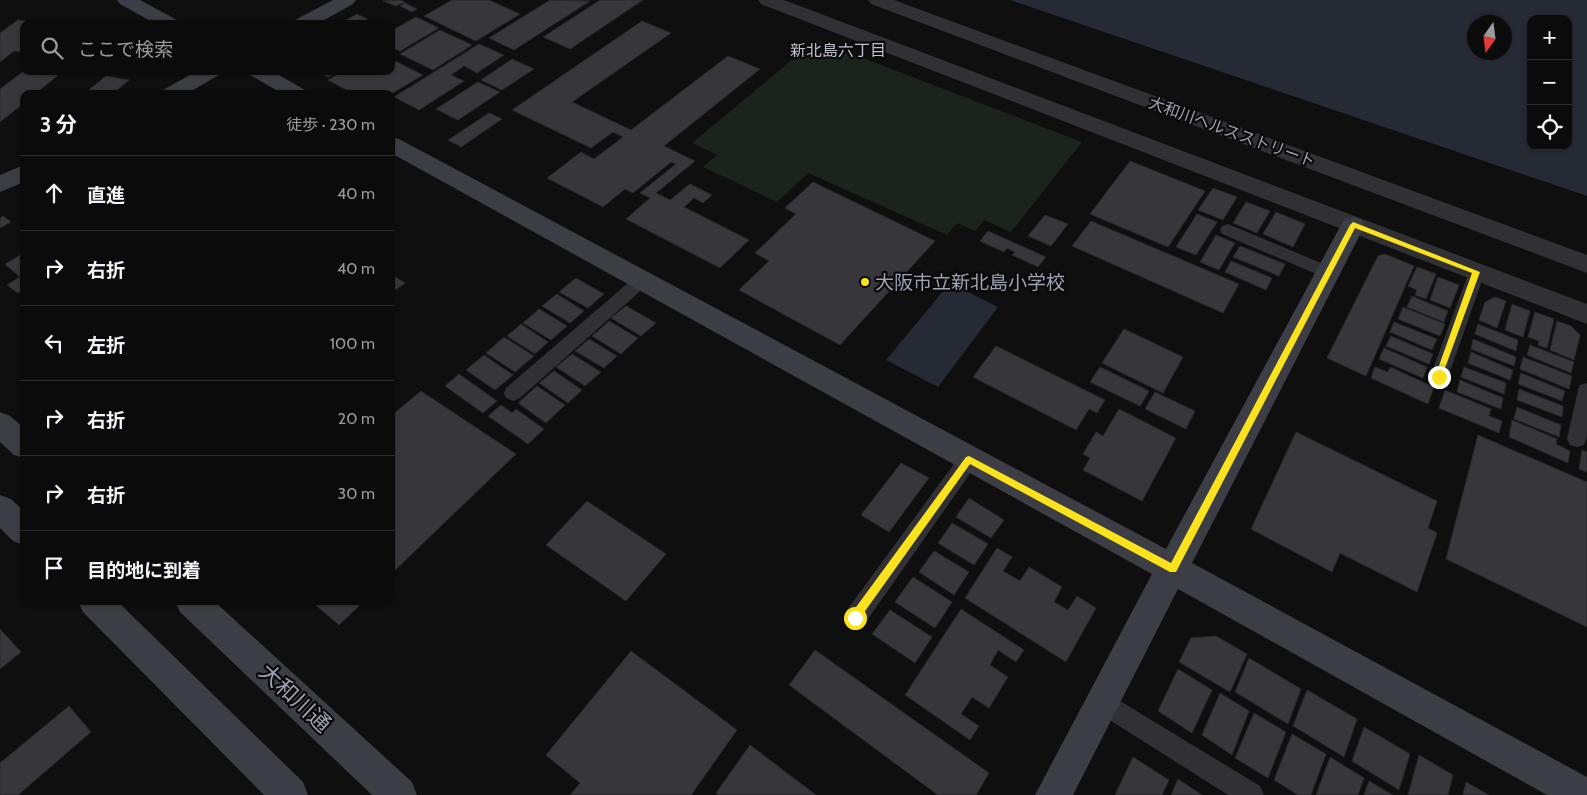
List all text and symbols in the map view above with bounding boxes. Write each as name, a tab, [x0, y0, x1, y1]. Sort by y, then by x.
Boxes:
north arrow	[1467, 15, 1512, 60]
map controls	[1527, 15, 1572, 150]
button: +	[1527, 15, 1572, 60]
search box	[20, 20, 395, 75]
icon: search	[38, 34, 66, 62]
text: ここで検索	[78, 38, 173, 61]
district label: 新北島六丁目	[790, 41, 886, 60]
button: −	[1527, 60, 1572, 105]
street label: 大和川ヘルスストリート	[1146, 93, 1318, 171]
button: locate	[1527, 105, 1572, 150]
text: 3 分	[40, 112, 77, 137]
text: 徒歩 · 230 m	[286, 115, 375, 134]
icon: ahead	[40, 179, 68, 207]
text: 直進	[87, 184, 125, 207]
text: 40 m	[337, 184, 375, 203]
icon: right	[40, 254, 68, 282]
text: 右折	[87, 259, 125, 282]
text: 40 m	[337, 259, 375, 278]
place label: 大阪市立新北島小学校	[875, 271, 1065, 294]
marker: 大阪市立新北島小学校	[859, 276, 871, 288]
icon: left	[40, 329, 68, 357]
text: 左折	[87, 334, 125, 357]
text: 100 m	[330, 334, 375, 353]
route end	[1428, 366, 1451, 389]
icon: right	[40, 404, 68, 432]
text: 右折	[87, 409, 125, 432]
text: 20 m	[338, 409, 375, 428]
icon: right	[40, 479, 68, 507]
text: 右折	[87, 484, 125, 507]
text: 30 m	[338, 484, 375, 503]
icon: arrive	[40, 554, 68, 582]
text: 目的地に到着	[87, 559, 201, 582]
route start	[844, 607, 867, 630]
street label: 大和川通	[254, 658, 336, 738]

